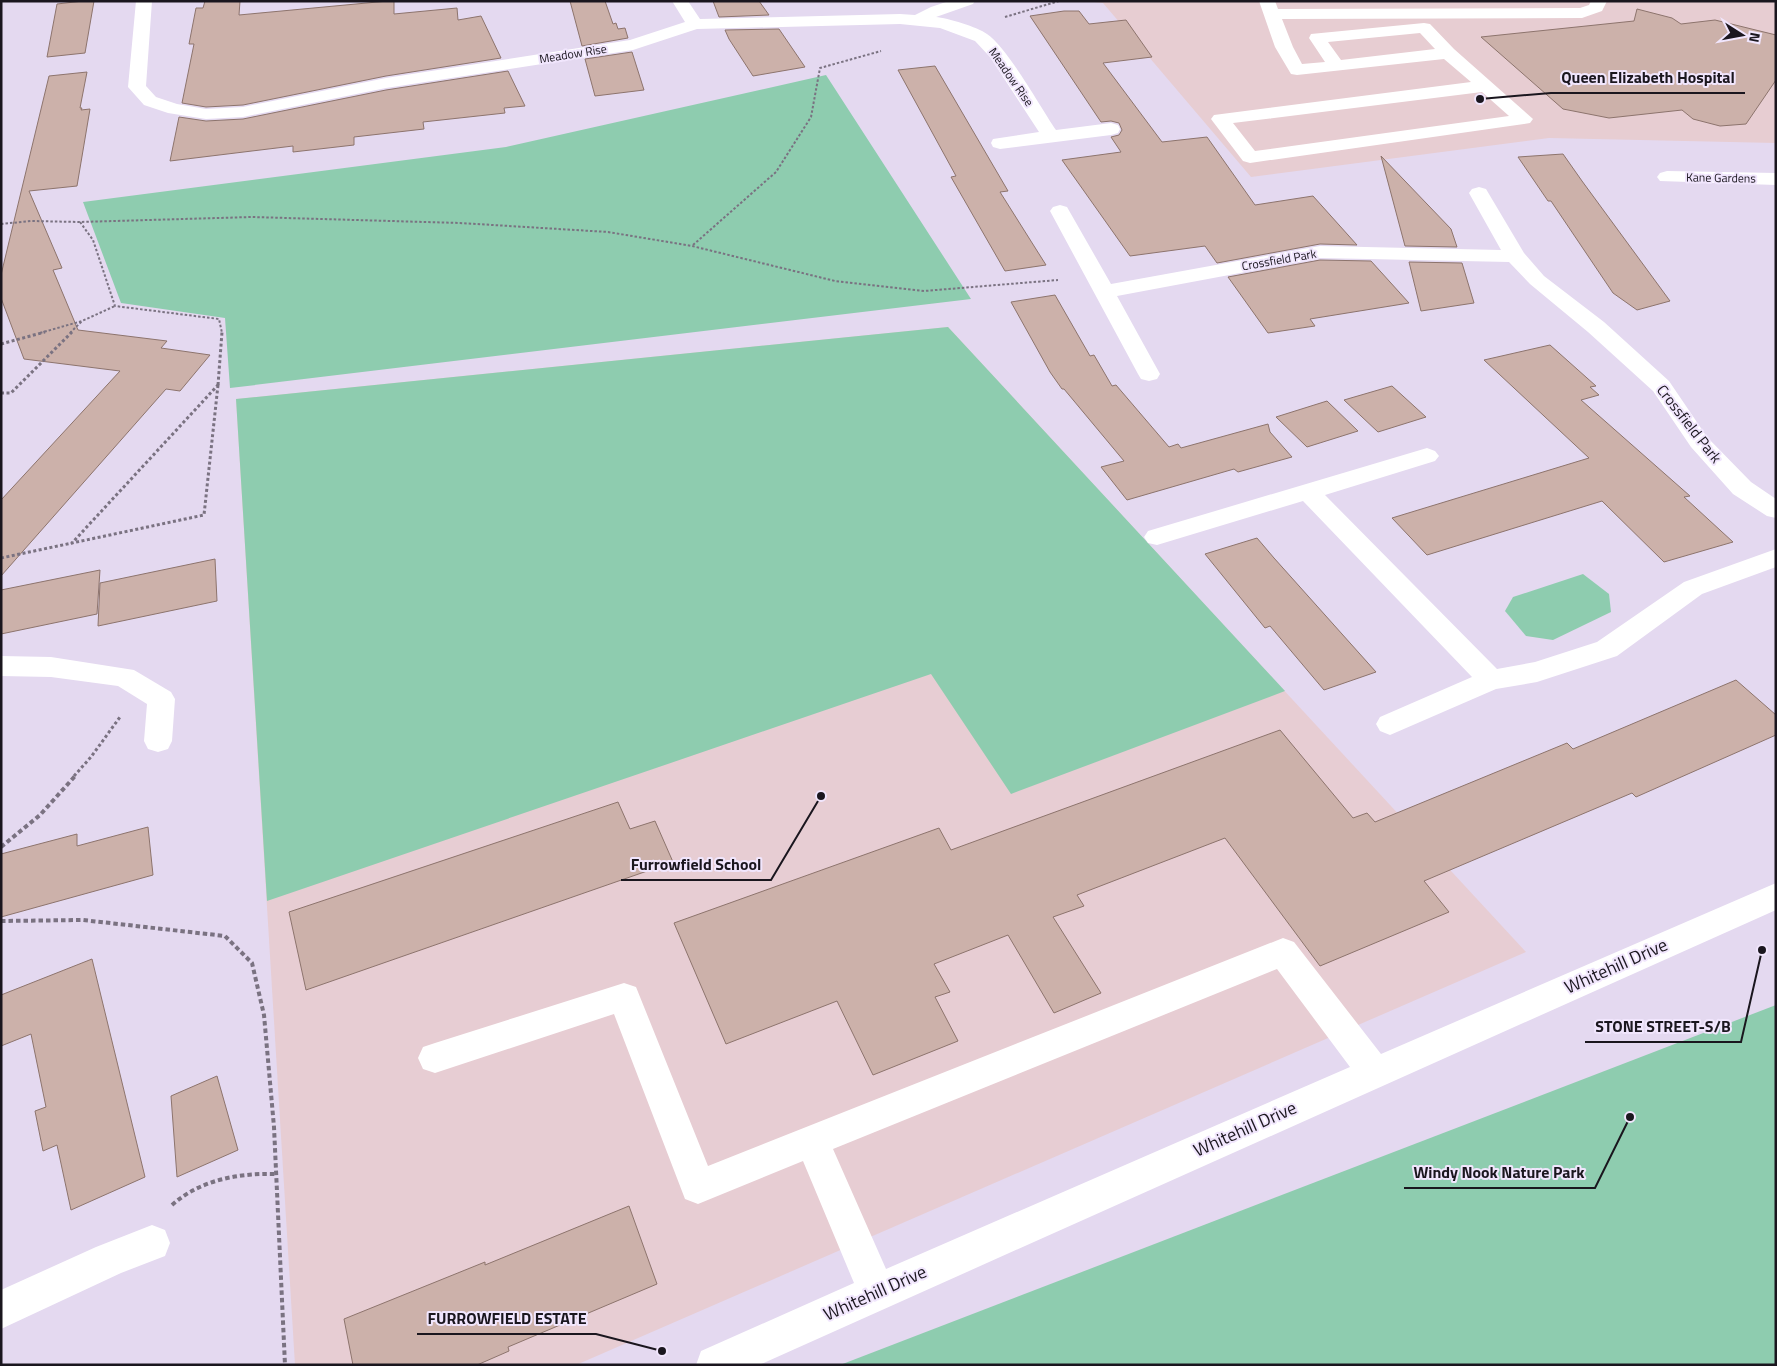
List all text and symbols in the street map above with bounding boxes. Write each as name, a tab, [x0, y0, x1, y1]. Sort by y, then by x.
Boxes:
north arrow	[1717, 10, 1767, 60]
text: N	[1744, 31, 1766, 44]
street label: Meadow Rise	[538, 39, 608, 68]
street label: Meadow Rise	[984, 43, 1039, 110]
callout: Queen Elizabeth Hospital	[1551, 62, 1745, 93]
text: Queen Elizabeth Hospital	[1561, 65, 1735, 89]
street label: Kane Gardens	[1686, 167, 1756, 188]
street label: Crossfield Park	[1240, 244, 1318, 275]
street label: Crossfield Park	[1651, 379, 1727, 468]
callout: Furrowfield School	[621, 849, 771, 880]
text: Furrowfield School	[631, 852, 761, 876]
street label: Whitehill Drive	[1560, 931, 1672, 1000]
callout: STONE STREET-S/B	[1585, 1011, 1741, 1042]
text: STONE STREET-S/B	[1595, 1014, 1731, 1038]
street label: Whitehill Drive	[1189, 1094, 1301, 1163]
callout: Windy Nook Nature Park	[1404, 1157, 1595, 1188]
text: Windy Nook Nature Park	[1413, 1160, 1585, 1184]
street label: Whitehill Drive	[819, 1258, 931, 1327]
callout: FURROWFIELD ESTATE	[417, 1303, 596, 1334]
text: FURROWFIELD ESTATE	[427, 1306, 587, 1330]

